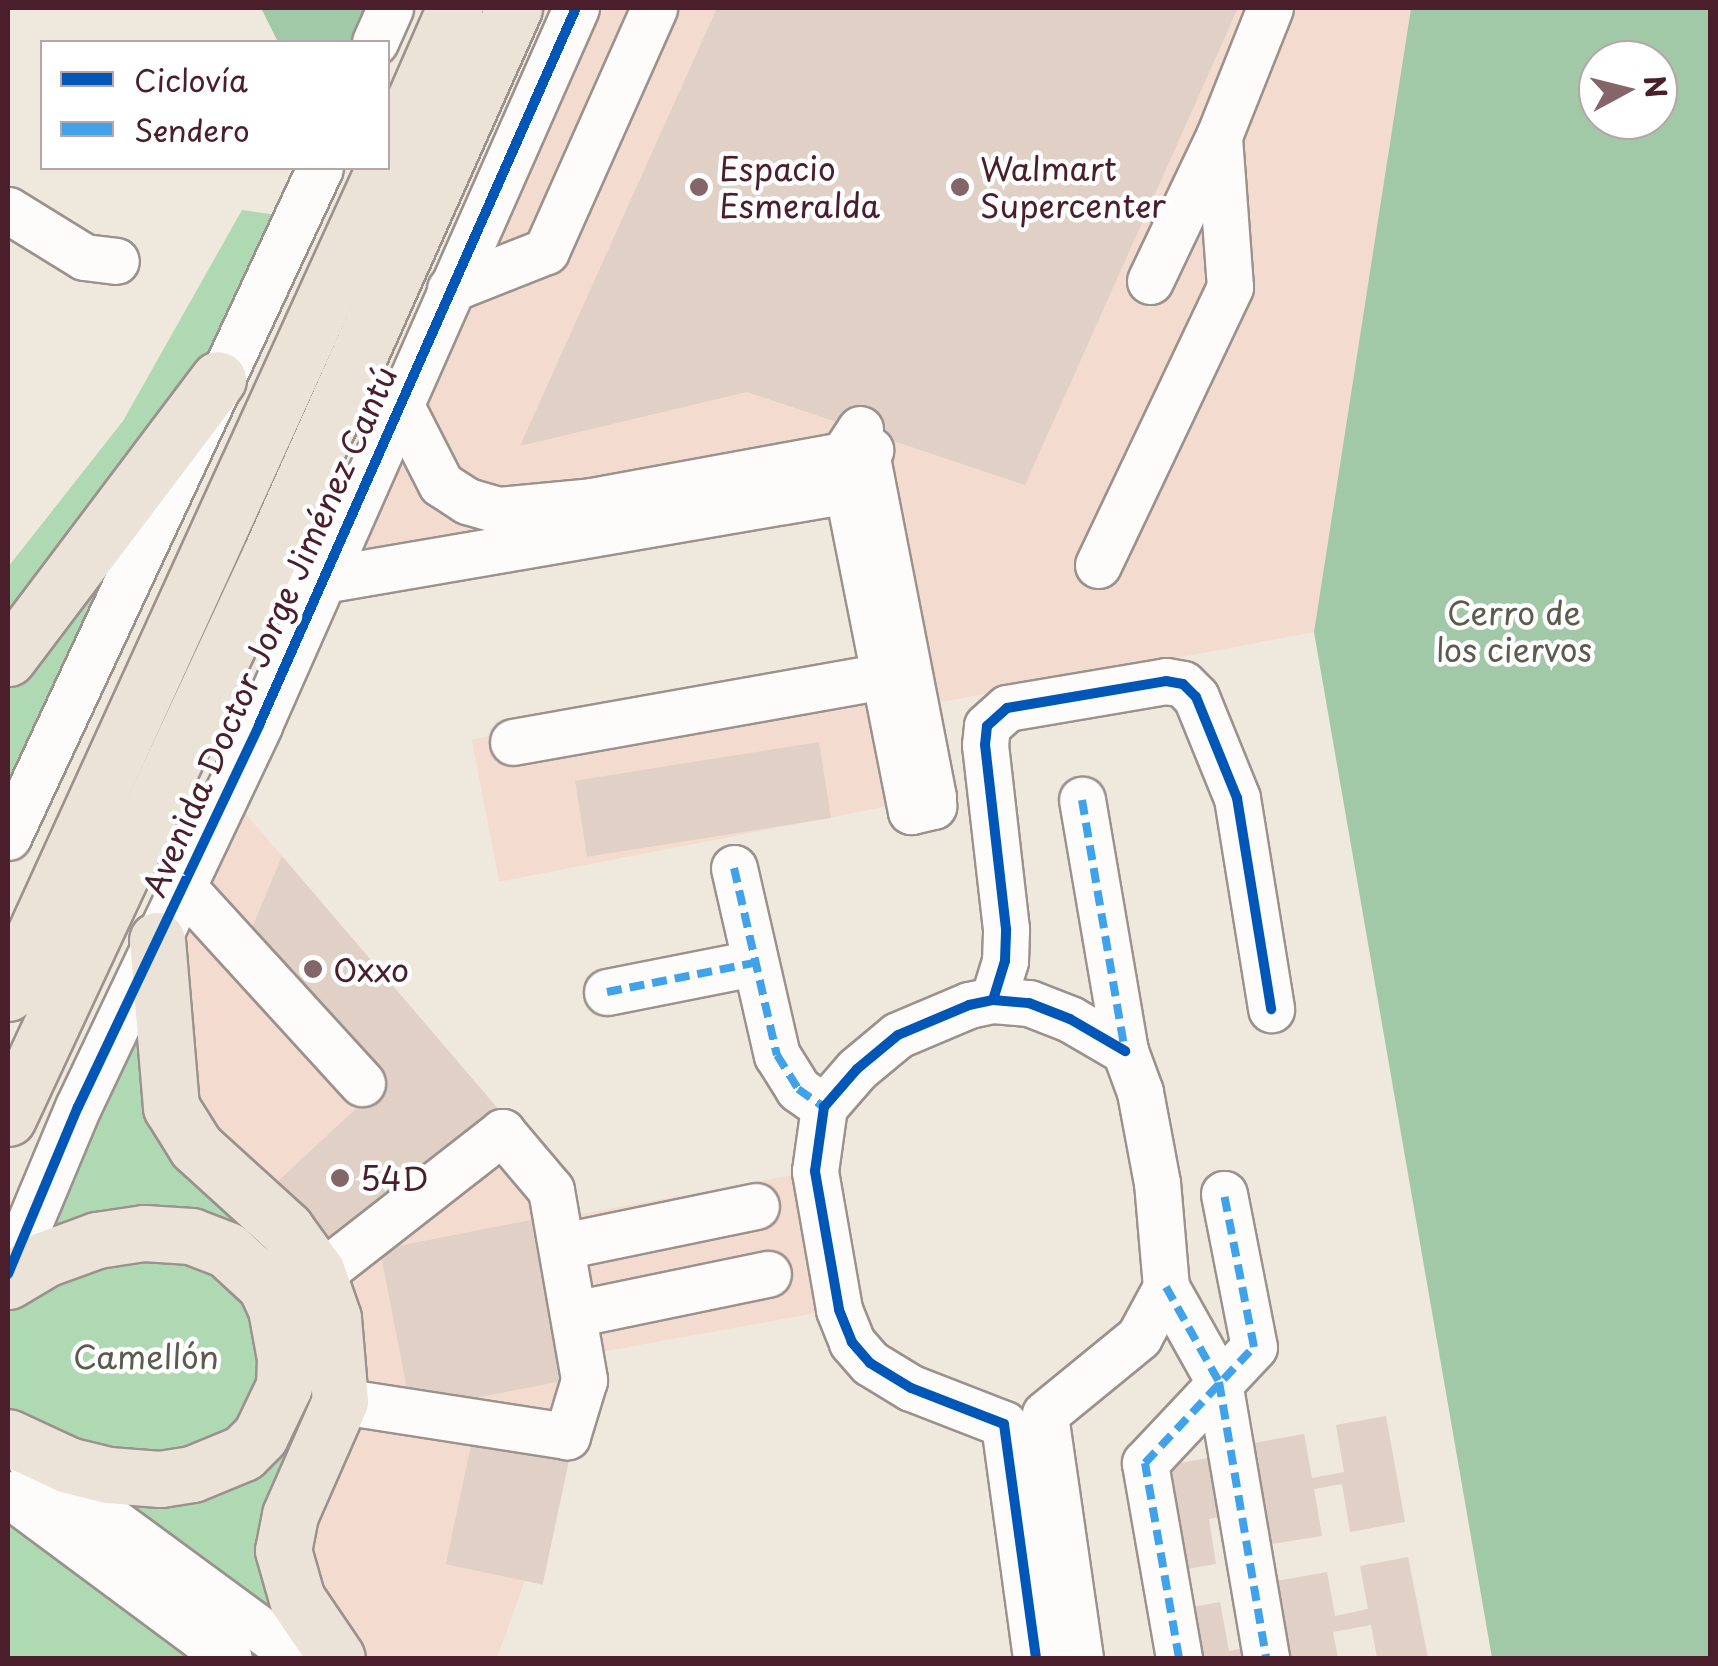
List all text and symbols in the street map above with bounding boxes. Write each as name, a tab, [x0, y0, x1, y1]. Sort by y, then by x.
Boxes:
legend	[40, 40, 390, 170]
north arrow	[1578, 40, 1678, 140]
text: Ciclovía	[134, 57, 248, 102]
text: N	[1634, 73, 1679, 100]
text: Sendero	[134, 107, 250, 152]
place label: Espacio Esmeralda	[719, 150, 880, 225]
place label: Walmart Supercenter	[980, 150, 1166, 225]
marker: Espacio Esmeralda	[688, 176, 710, 198]
marker: Walmart Supercenter	[949, 176, 971, 198]
street label: Avenida Doctor Jorge Jiménez Cantú	[134, 360, 404, 902]
park label: Cerro de los ciervos	[1436, 594, 1592, 669]
place label: Oxxo	[333, 950, 409, 988]
marker: Oxxo	[302, 958, 324, 980]
place label: 54D	[360, 1159, 429, 1197]
marker: 54D	[329, 1167, 351, 1189]
park label: Camellón	[73, 1337, 219, 1375]

